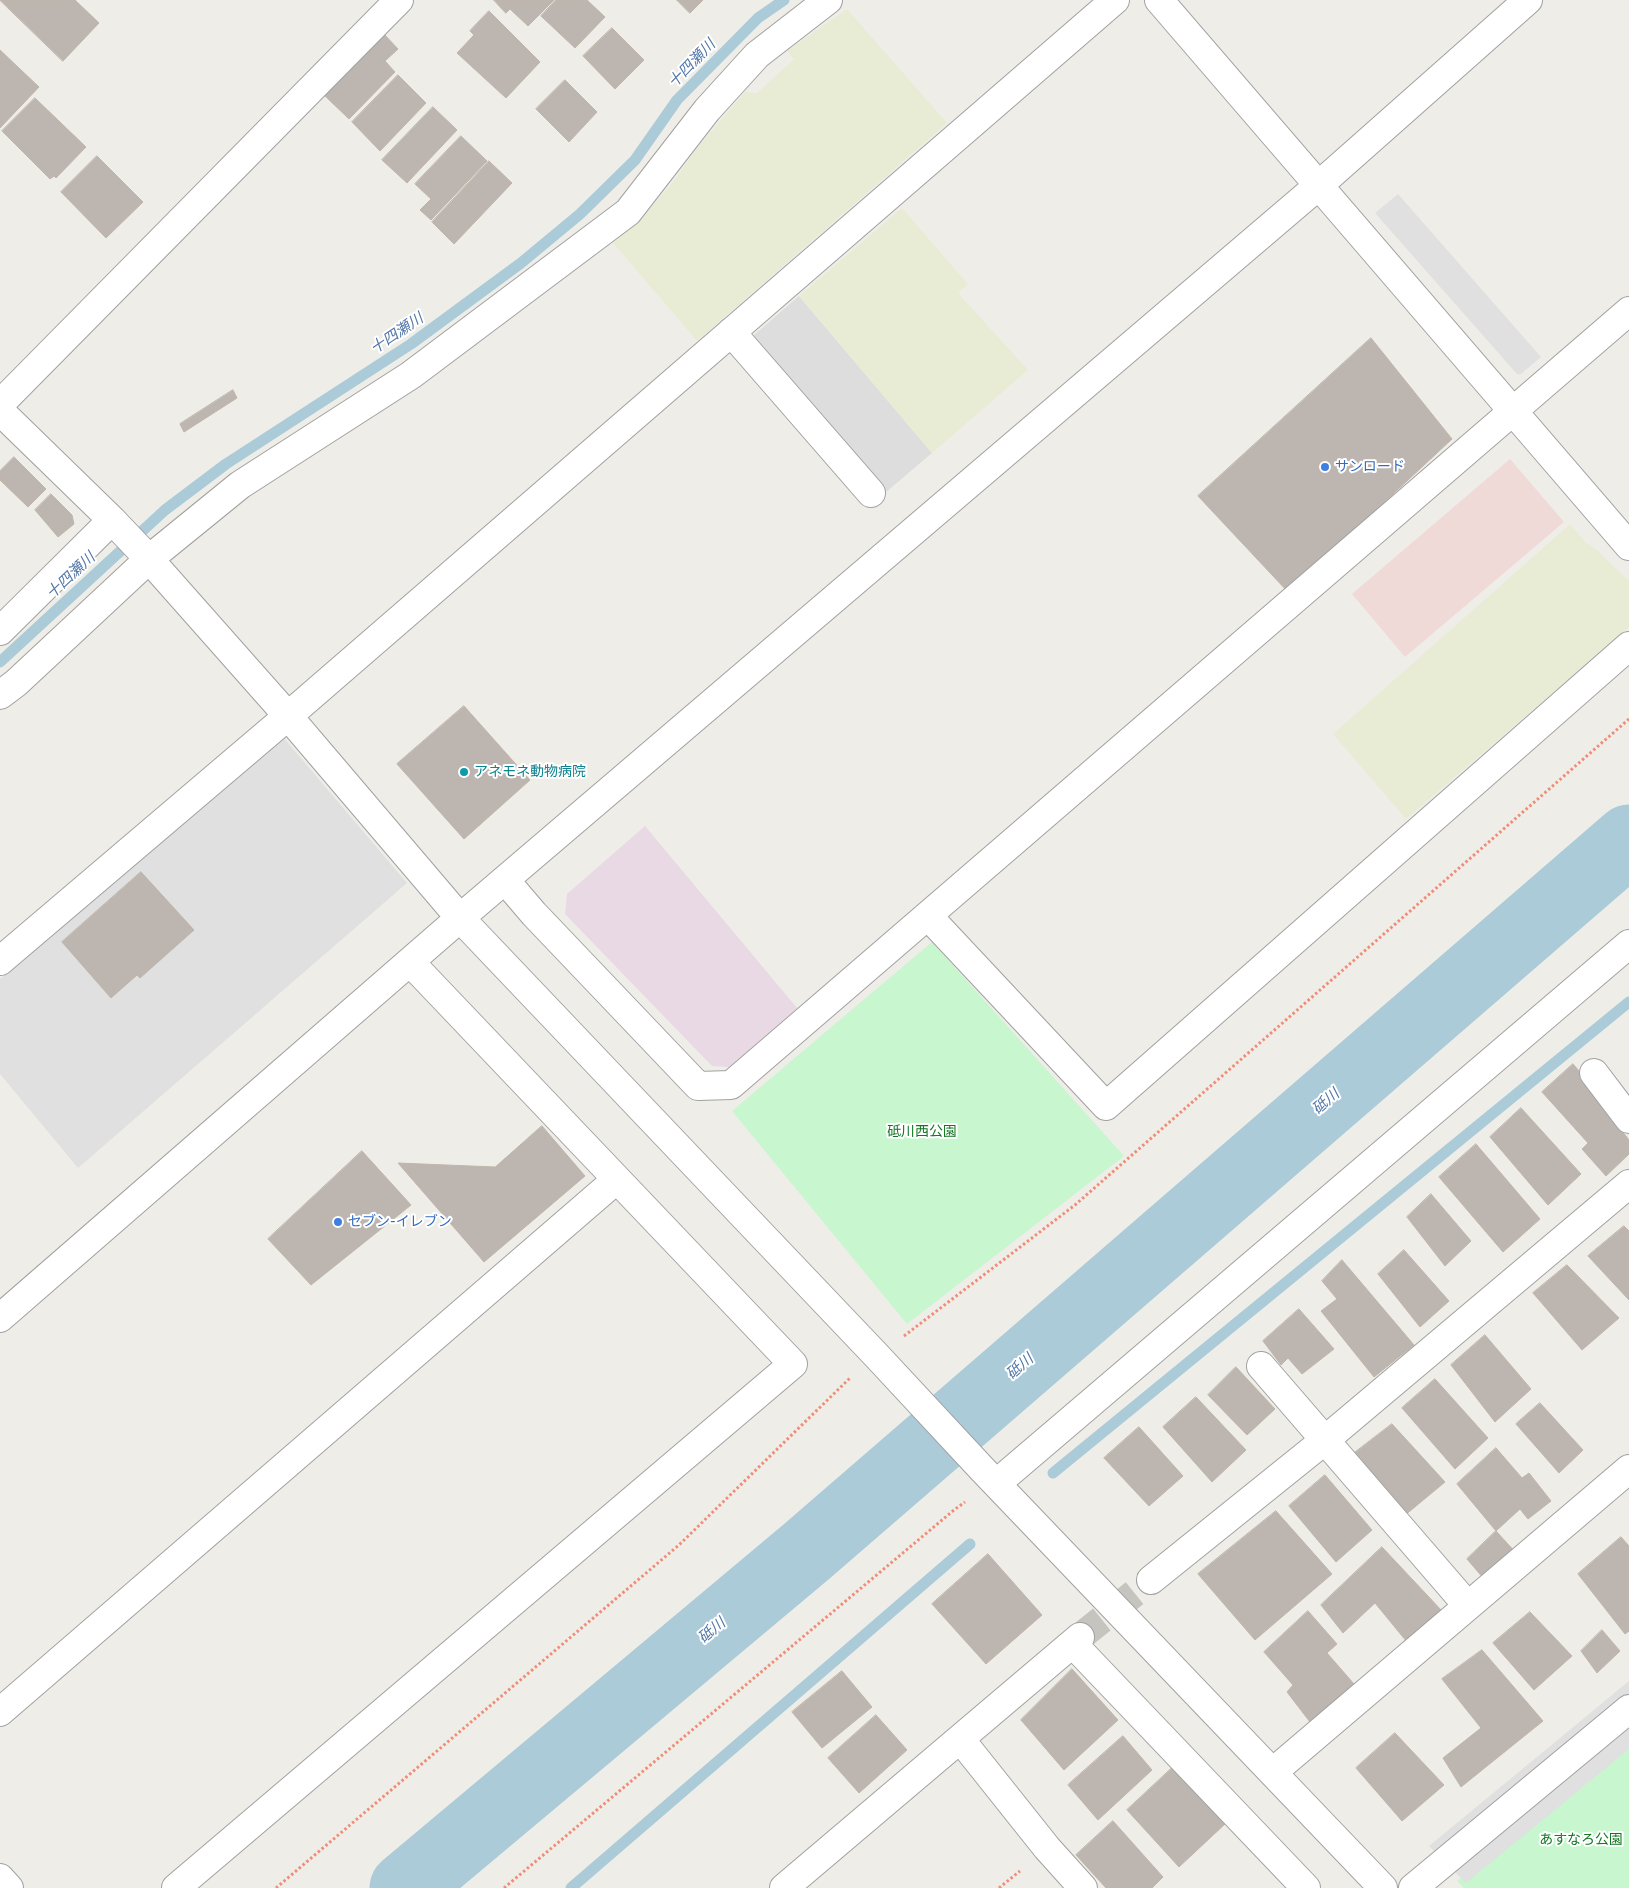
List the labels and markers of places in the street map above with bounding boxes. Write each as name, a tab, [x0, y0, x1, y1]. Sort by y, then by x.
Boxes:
place label: サンロード	[1335, 459, 1405, 475]
marker: サンロード	[1319, 461, 1331, 473]
place label: アネモネ動物病院	[474, 764, 586, 780]
marker: アネモネ動物病院	[458, 766, 470, 778]
place label: セブン-イレブン	[348, 1214, 452, 1230]
marker: セブン-イレブン	[332, 1216, 344, 1228]

